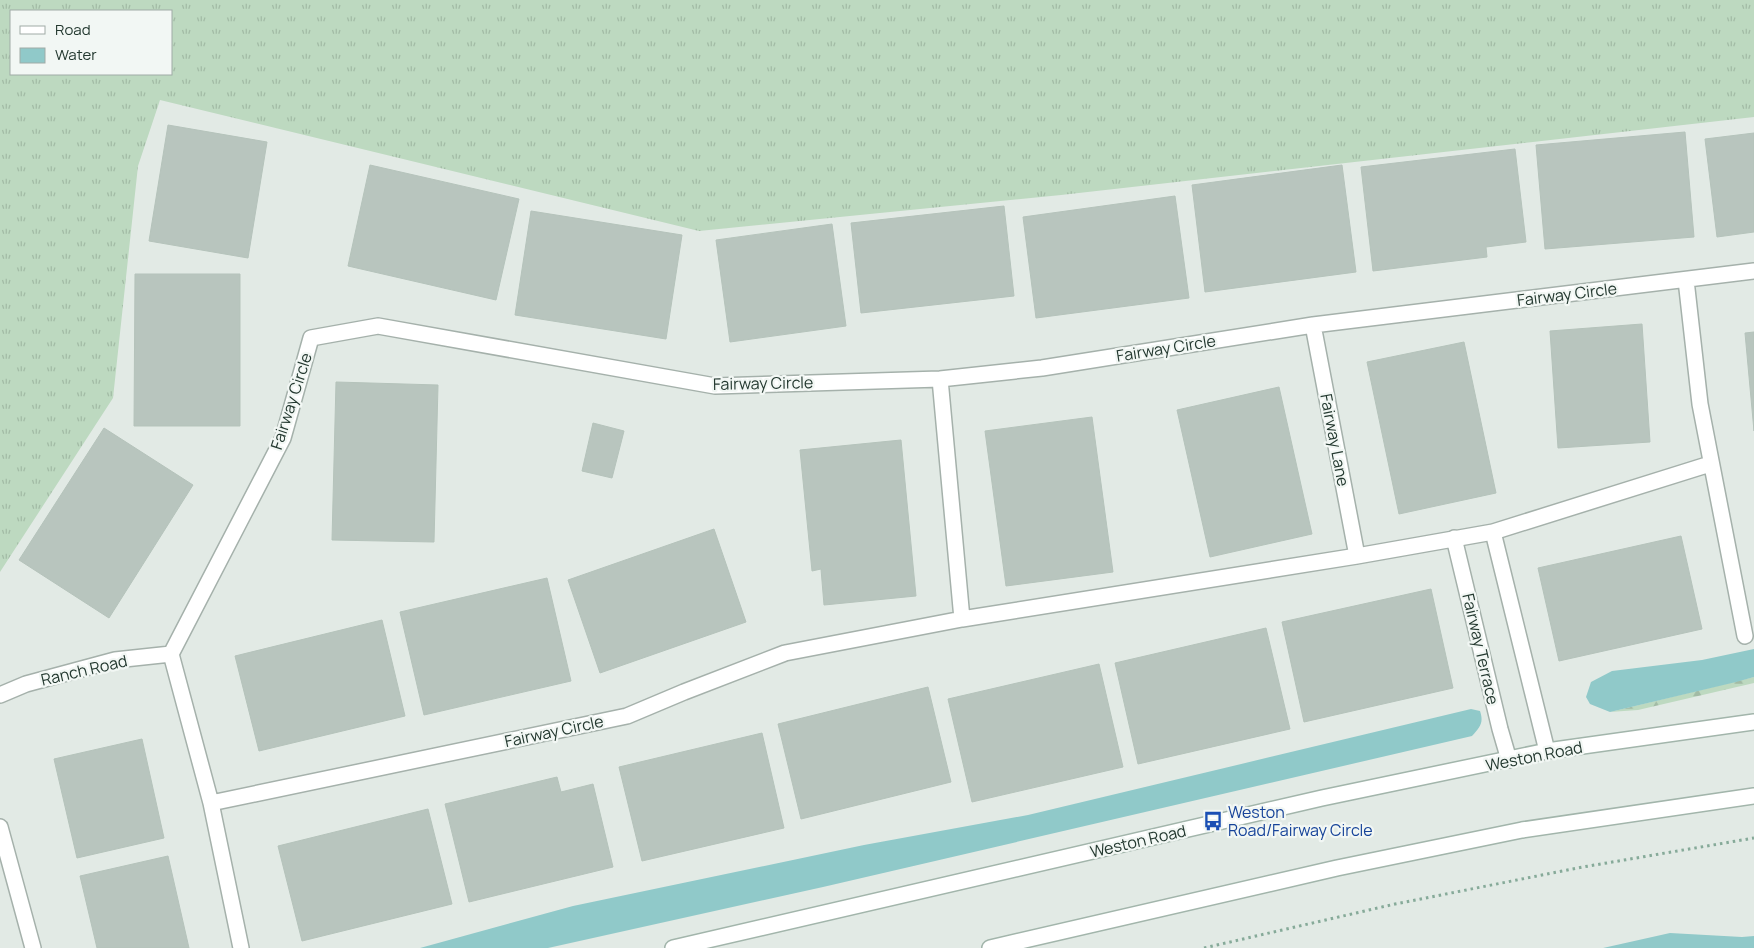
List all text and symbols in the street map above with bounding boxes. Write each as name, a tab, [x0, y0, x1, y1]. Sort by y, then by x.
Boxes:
legend	[10, 10, 172, 75]
text: Road	[55, 19, 91, 40]
text: Water	[55, 44, 97, 65]
street label: Fairway Circle	[1516, 277, 1618, 311]
street label: Fairway Circle	[1115, 329, 1217, 367]
street label: Fairway Circle	[265, 350, 317, 452]
street label: Fairway Circle	[713, 371, 813, 395]
street label: Fairway Lane	[1315, 392, 1355, 488]
street label: Fairway Terrace	[1457, 591, 1505, 707]
street label: Ranch Road	[39, 649, 129, 691]
street label: Fairway Circle	[503, 710, 605, 752]
street label: Weston Road	[1484, 736, 1584, 776]
place label: Weston Road/Fairway Circle	[1228, 801, 1373, 841]
bus stop icon: Weston Road/Fairway Circle	[1202, 810, 1224, 832]
street label: Weston Road	[1088, 819, 1188, 863]

